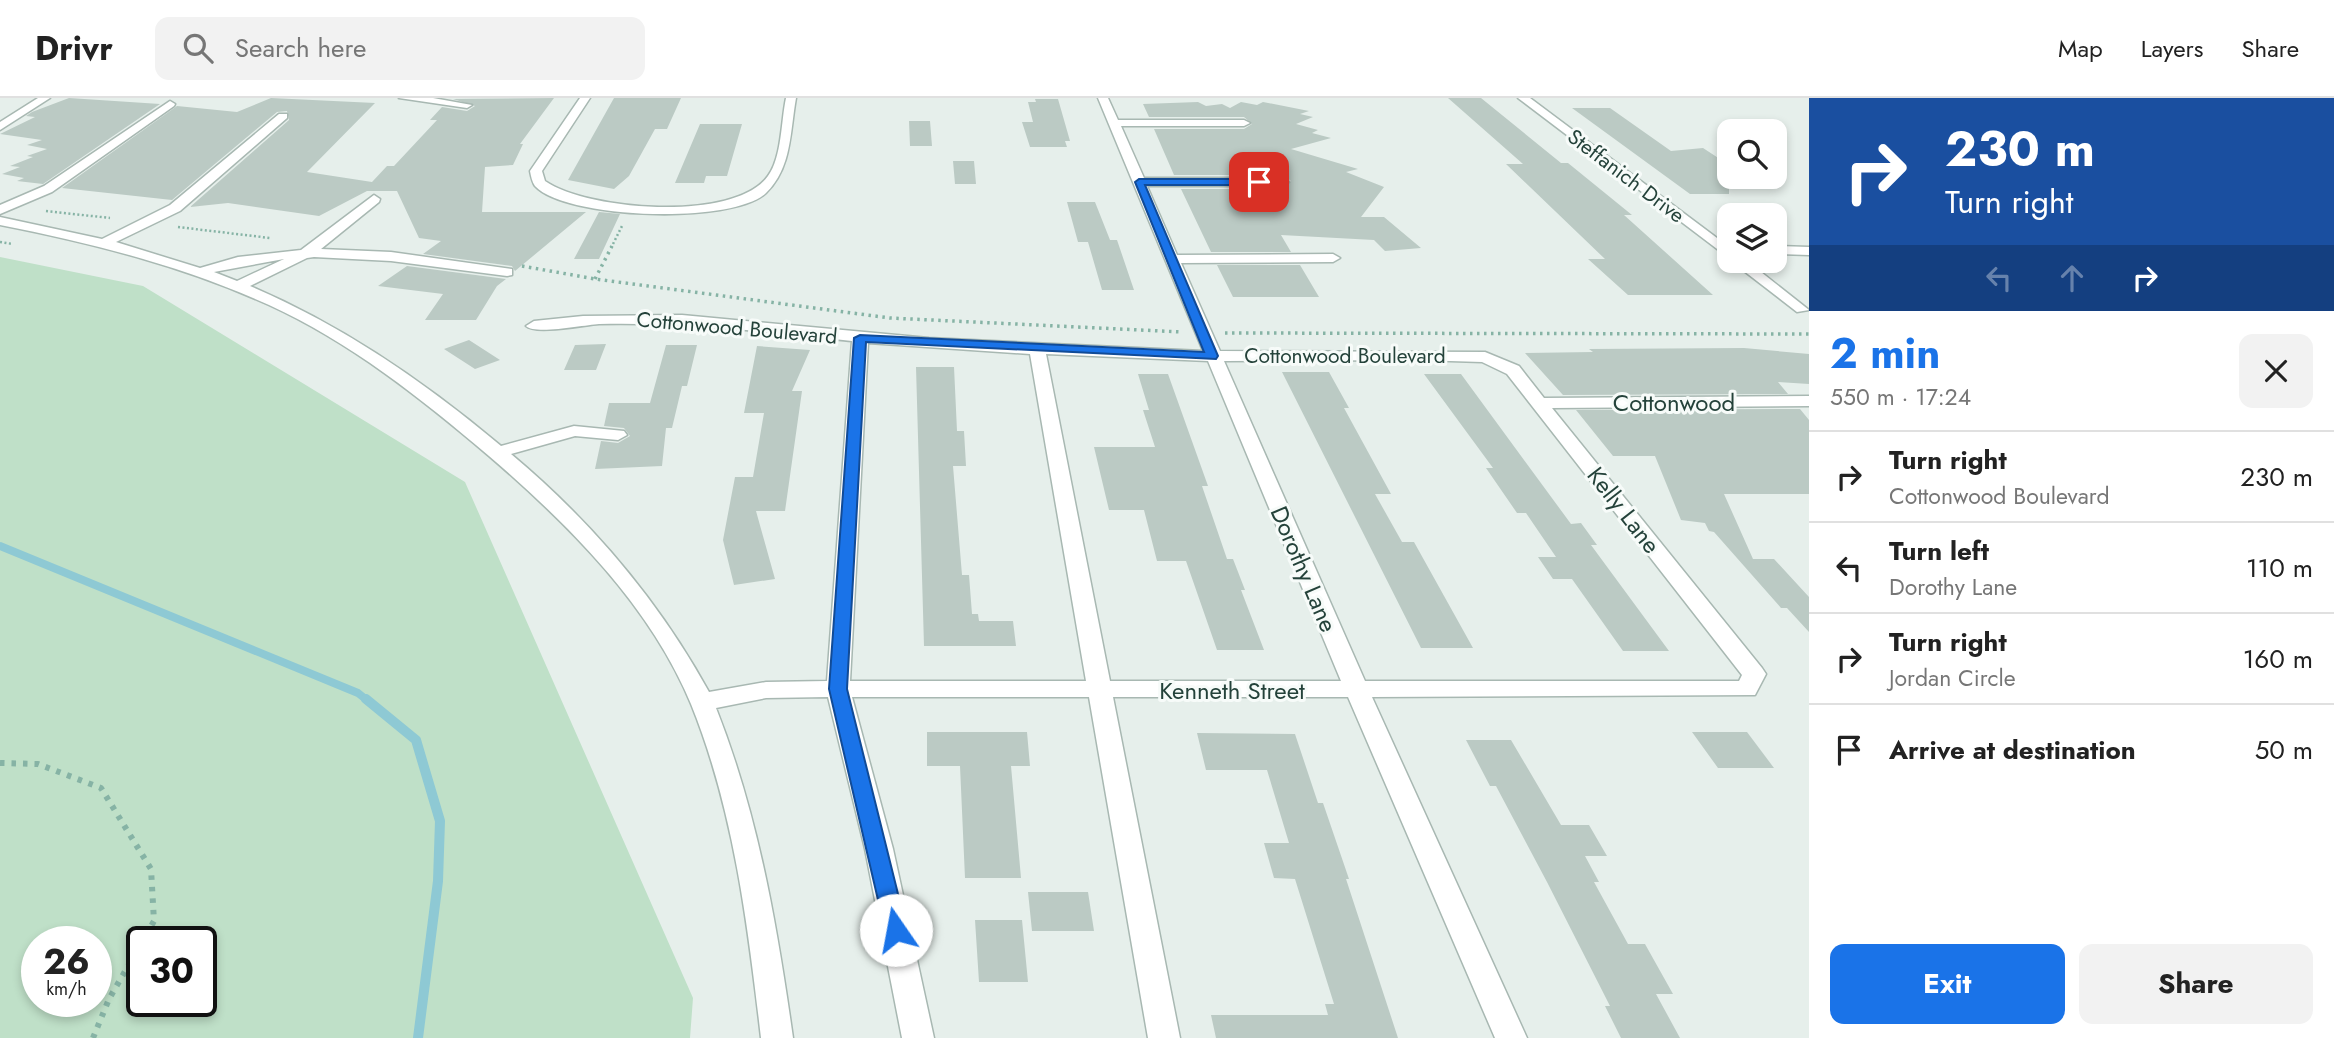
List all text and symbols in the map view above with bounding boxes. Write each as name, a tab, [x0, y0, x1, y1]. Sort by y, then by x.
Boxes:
search box	[155, 17, 645, 80]
text: Drivr	[35, 25, 113, 72]
icon: search	[179, 29, 217, 67]
text: Search here	[235, 29, 366, 67]
text: Map	[2058, 31, 2103, 66]
text: Layers	[2141, 31, 2203, 66]
text: Share	[2241, 31, 2299, 66]
text: 230 m	[1945, 114, 2095, 184]
map controls	[1717, 119, 1787, 273]
button: search	[1717, 119, 1787, 189]
street label: Steffanich Drive	[1561, 122, 1691, 230]
icon: right	[1830, 126, 1921, 217]
pin	[1229, 152, 1289, 212]
icon: arrive	[1240, 163, 1278, 201]
text: Turn right	[1945, 179, 2074, 225]
button: layers	[1717, 203, 1787, 273]
icon: left	[1980, 259, 2018, 297]
icon: ahead	[2053, 259, 2091, 297]
icon: right	[2126, 259, 2164, 297]
street label: Cottonwood Boulevard	[635, 304, 839, 352]
text: 2 min	[1830, 323, 1940, 384]
button: close	[2239, 334, 2313, 408]
street label: Cottonwood Boulevard	[1244, 341, 1446, 371]
text: 550 m · 17:24	[1830, 380, 1971, 414]
street label: Cottonwood	[1613, 385, 1735, 420]
text: Turn right	[1889, 441, 2007, 479]
icon: right	[1830, 458, 1868, 496]
text: 230 m	[2240, 458, 2313, 496]
street label: Kelly Lane	[1579, 459, 1669, 561]
text: Cottonwood Boulevard	[1889, 479, 2110, 513]
street label: Dorothy Lane	[1262, 501, 1346, 637]
text: Turn left	[1889, 532, 1989, 570]
icon: left	[1830, 549, 1868, 587]
text: 110 m	[2246, 549, 2313, 587]
text: Dorothy Lane	[1889, 570, 2017, 604]
text: Turn right	[1889, 623, 2007, 661]
icon: right	[1830, 640, 1868, 678]
text: 160 m	[2243, 640, 2313, 678]
text: Jordan Circle	[1889, 661, 2016, 695]
street label: Kenneth Street	[1159, 673, 1305, 708]
icon: arrive	[1830, 731, 1868, 769]
text: Arrive at destination	[1889, 731, 2136, 769]
text: 50 m	[2255, 731, 2313, 769]
position arrow	[859, 893, 933, 967]
speed limit sign: 30	[126, 926, 217, 1017]
text: 26	[43, 937, 90, 987]
button: Exit	[1830, 944, 2065, 1024]
button: Share	[2079, 944, 2313, 1024]
text: km/h	[46, 976, 87, 1002]

